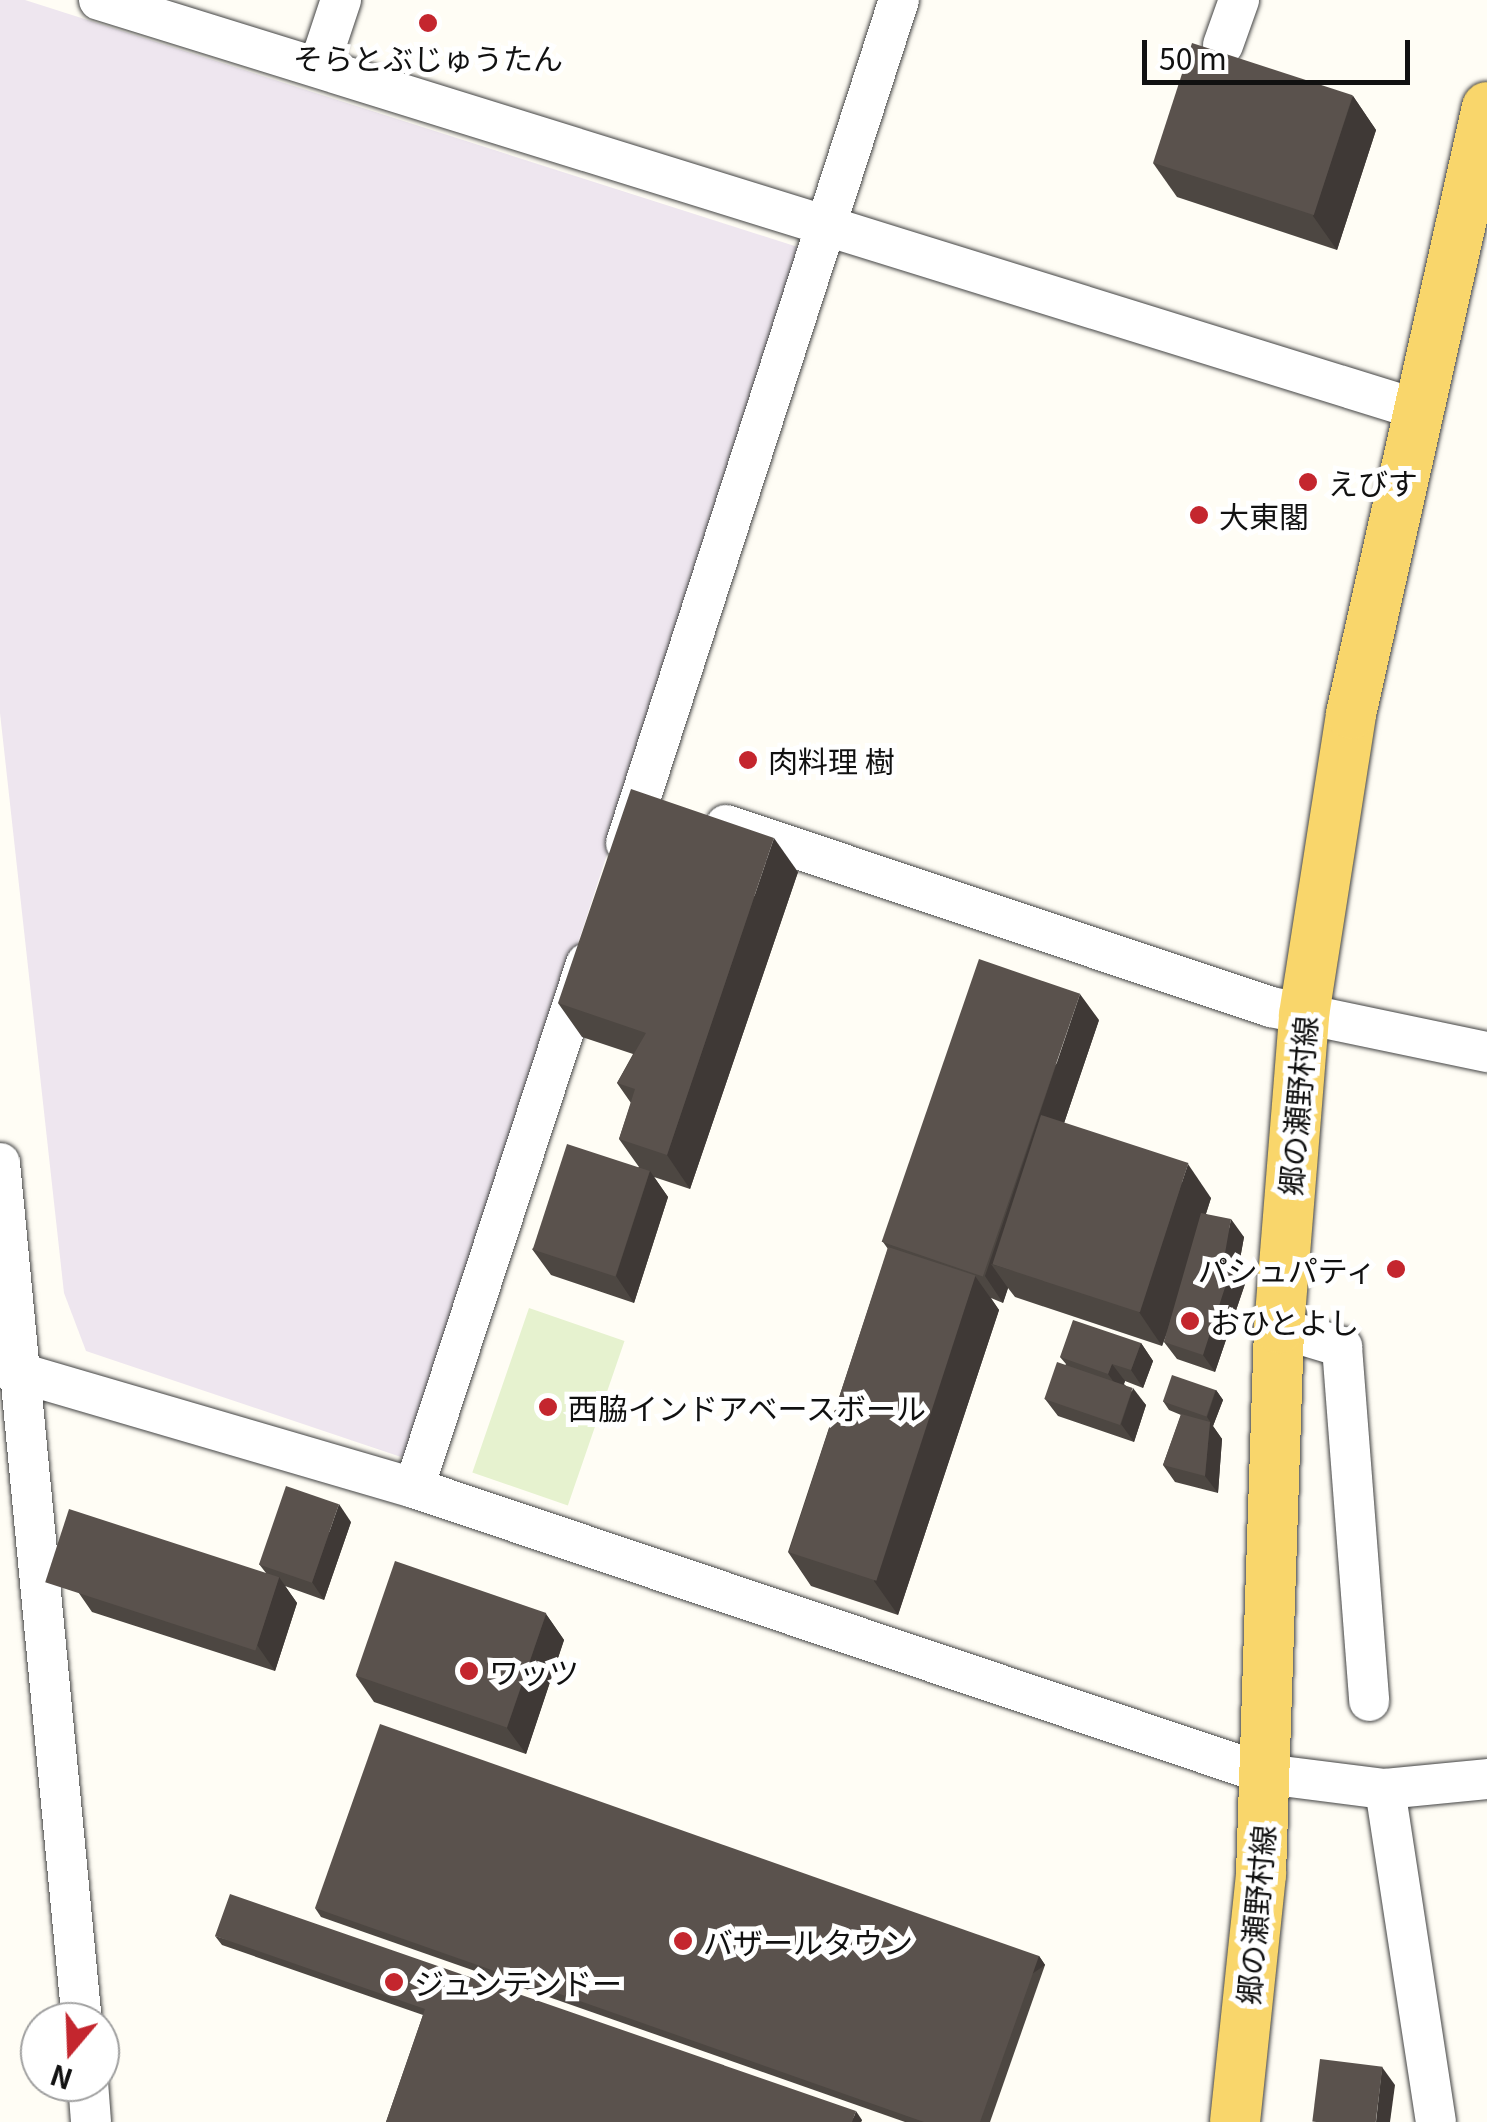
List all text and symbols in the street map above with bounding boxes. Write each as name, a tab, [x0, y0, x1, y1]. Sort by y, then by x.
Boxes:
marker: そらとぶじゅうたん	[417, 12, 439, 34]
scale bar	[1147, 20, 1414, 82]
text: 50 m	[1159, 35, 1227, 79]
place label: そらとぶじゅうたん	[293, 39, 563, 75]
place label: えびす	[1328, 464, 1418, 500]
marker: えびす	[1297, 471, 1319, 493]
place label: 大東閣	[1219, 497, 1309, 533]
marker: 大東閣	[1188, 504, 1210, 526]
place label: 肉料理 樹	[768, 742, 895, 778]
marker: 肉料理 樹	[737, 749, 759, 771]
street label: 郷の瀬野村線	[1271, 1015, 1323, 1197]
place label: パシュパティ	[1196, 1251, 1376, 1287]
marker: パシュパティ	[1385, 1258, 1407, 1280]
place label: おひとよし	[1210, 1303, 1360, 1339]
marker: おひとよし	[1179, 1310, 1201, 1332]
place label: 西脇インドアベースボール	[568, 1389, 928, 1425]
marker: 西脇インドアベースボール	[537, 1396, 559, 1418]
place label: ワッツ	[489, 1653, 579, 1689]
marker: ワッツ	[458, 1660, 480, 1682]
street label: 郷の瀬野村線	[1229, 1824, 1281, 2006]
place label: バザールタウン	[703, 1923, 913, 1959]
marker: バザールタウン	[672, 1930, 694, 1952]
place label: ジュンテンドー	[414, 1964, 624, 2000]
marker: ジュンテンドー	[383, 1971, 405, 1993]
north arrow	[20, 2002, 120, 2102]
text: N	[44, 2056, 77, 2101]

